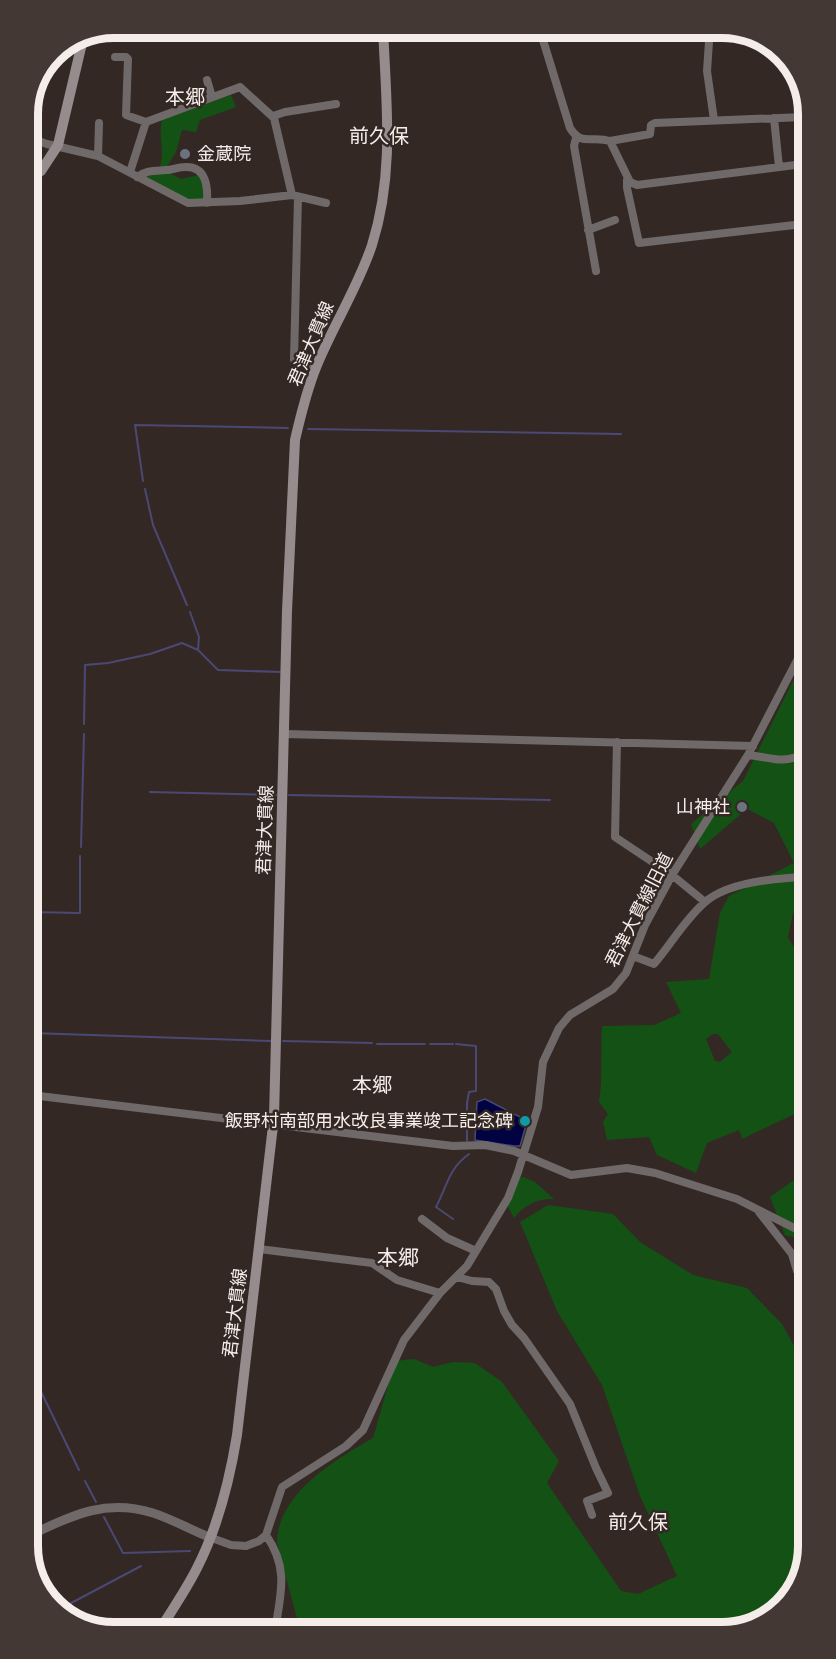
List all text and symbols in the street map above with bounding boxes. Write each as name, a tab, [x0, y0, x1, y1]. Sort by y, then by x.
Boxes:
district label: 本郷	[165, 84, 205, 112]
district label: 前久保	[349, 123, 409, 151]
place label: 金蔵院	[197, 142, 251, 167]
marker: 金蔵院	[178, 147, 192, 161]
street label: 君津大貫線	[282, 298, 341, 391]
street label: 君津大貫線	[251, 785, 280, 875]
place label: 山神社	[676, 795, 730, 820]
marker: 山神社	[735, 800, 749, 814]
street label: 君津大貫線旧道	[600, 848, 679, 972]
district label: 本郷	[352, 1072, 392, 1100]
place label: 飯野村南部用水改良事業竣工記念碑	[225, 1109, 513, 1134]
marker: 飯野村南部用水改良事業竣工記念碑	[518, 1114, 532, 1128]
district label: 本郷	[377, 1243, 419, 1273]
street label: 君津大貫線	[218, 1267, 253, 1359]
district label: 前久保	[608, 1509, 668, 1537]

